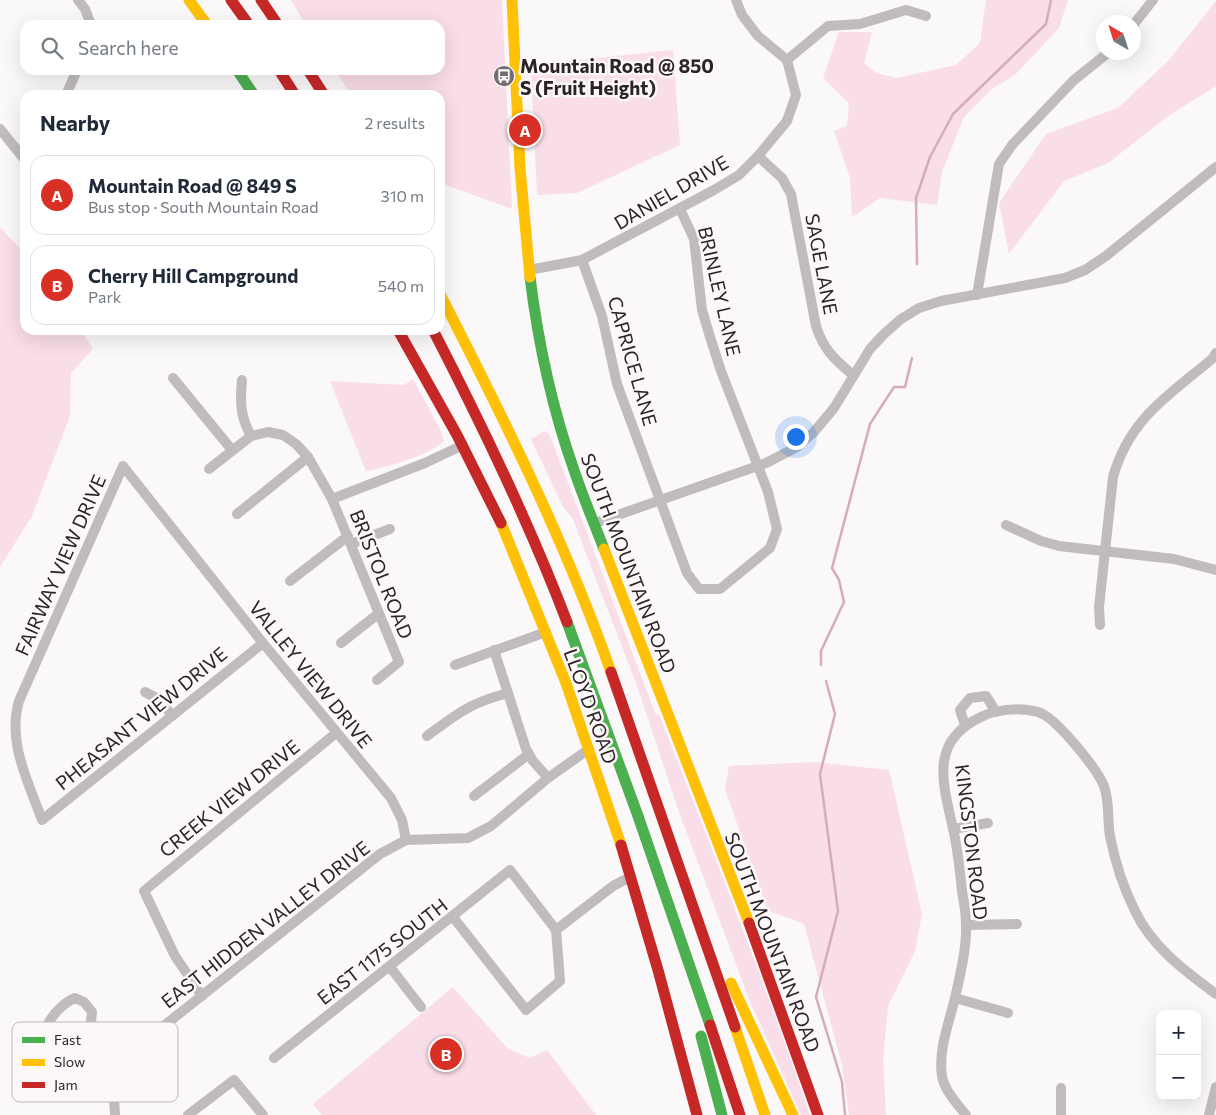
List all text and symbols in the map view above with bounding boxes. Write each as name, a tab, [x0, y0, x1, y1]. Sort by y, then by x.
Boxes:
north arrow	[1096, 15, 1141, 60]
search box	[20, 20, 445, 75]
icon: search	[38, 34, 66, 62]
text: Search here	[78, 36, 178, 59]
place label: Mountain Road @ 850 S (Fruit Height)	[520, 54, 714, 99]
bus stop icon: Mountain Road @ 850 S (Fruit Height)	[492, 64, 516, 88]
text: Nearby	[40, 110, 110, 135]
pin: A	[509, 111, 541, 149]
text: 2 results	[364, 113, 425, 132]
street label: DANIEL DRIVE	[610, 150, 732, 234]
text: Mountain Road @ 849 S	[88, 174, 297, 197]
text: A	[51, 186, 63, 205]
text: 310 m	[381, 186, 424, 205]
text: Bus stop · South Mountain Road	[88, 197, 318, 216]
street label: SAGE LANE	[801, 212, 843, 316]
street label: BRINLEY LANE	[694, 224, 746, 358]
text: Cherry Hill Campground	[88, 264, 298, 287]
text: B	[52, 276, 62, 295]
text: 540 m	[378, 276, 424, 295]
text: Park	[88, 287, 121, 306]
street label: CAPRICE LANE	[604, 294, 662, 428]
your location	[783, 424, 809, 450]
street label: SOUTH MOUNTAIN ROAD	[576, 450, 682, 676]
street label: FAIRWAY VIEW DRIVE	[10, 471, 110, 659]
street label: BRISTOL ROAD	[346, 506, 418, 642]
street label: VALLEY VIEW DRIVE	[245, 596, 377, 752]
street label: PHEASANT VIEW DRIVE	[51, 642, 231, 794]
street label: LLOYD ROAD	[560, 645, 622, 767]
street label: CREEK VIEW DRIVE	[154, 734, 304, 862]
street label: KINGSTON ROAD	[951, 763, 993, 921]
street label: SOUTH MOUNTAIN ROAD	[720, 829, 826, 1055]
street label: EAST HIDDEN VALLEY DRIVE	[156, 835, 374, 1013]
street label: EAST 1175 SOUTH	[312, 893, 452, 1009]
map controls	[1156, 1010, 1201, 1100]
button: +	[1156, 1010, 1201, 1055]
legend	[12, 1022, 178, 1102]
text: Fast	[54, 1031, 81, 1048]
pin: B	[430, 1035, 462, 1073]
text: Slow	[54, 1053, 85, 1070]
button: −	[1156, 1055, 1201, 1100]
text: Jam	[54, 1076, 78, 1093]

